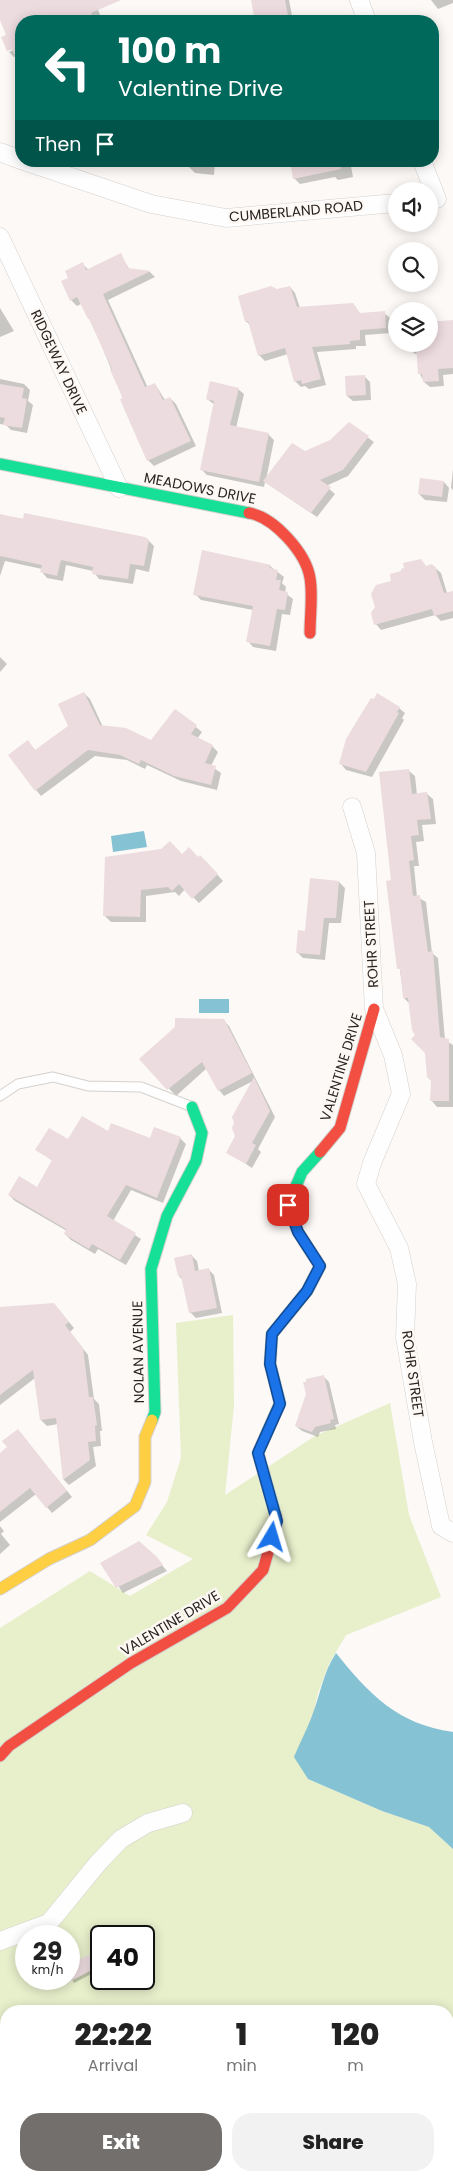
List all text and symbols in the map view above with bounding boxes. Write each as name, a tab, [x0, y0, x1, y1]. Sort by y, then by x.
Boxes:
text: 100 m	[118, 26, 221, 75]
icon: left	[35, 35, 100, 100]
text: Valentine Drive	[118, 73, 283, 104]
icon: arrive	[91, 130, 119, 158]
text: Then	[35, 131, 81, 158]
map controls	[388, 182, 438, 352]
button: sound	[388, 182, 438, 232]
street label: CUMBERLAND ROAD	[228, 195, 364, 227]
button: search	[388, 242, 438, 292]
button: layers	[388, 302, 438, 352]
street label: RIDGEWAY DRIVE	[26, 306, 92, 418]
street label: MEADOWS DRIVE	[142, 467, 258, 509]
street label: ROHR STREET	[359, 899, 383, 988]
street label: VALENTINE DRIVE	[315, 1010, 367, 1124]
pin	[267, 1184, 309, 1226]
icon: arrive	[274, 1191, 302, 1219]
street label: NOLAN AVENUE	[127, 1301, 149, 1403]
street label: ROHR STREET	[397, 1329, 429, 1419]
position arrow	[245, 1510, 297, 1562]
street label: VALENTINE DRIVE	[117, 1586, 223, 1660]
speed limit sign: 40	[90, 1925, 155, 1990]
text: 29	[33, 1934, 62, 1969]
text: km/h	[32, 1961, 63, 1978]
text: 22:22	[74, 2013, 152, 2056]
text: 1	[236, 2013, 247, 2056]
text: 120	[331, 2013, 380, 2056]
text: Arrival	[88, 2054, 138, 2077]
text: min	[226, 2054, 257, 2077]
text: m	[347, 2054, 364, 2077]
button: Exit	[20, 2113, 222, 2171]
button: Share	[232, 2113, 434, 2171]

